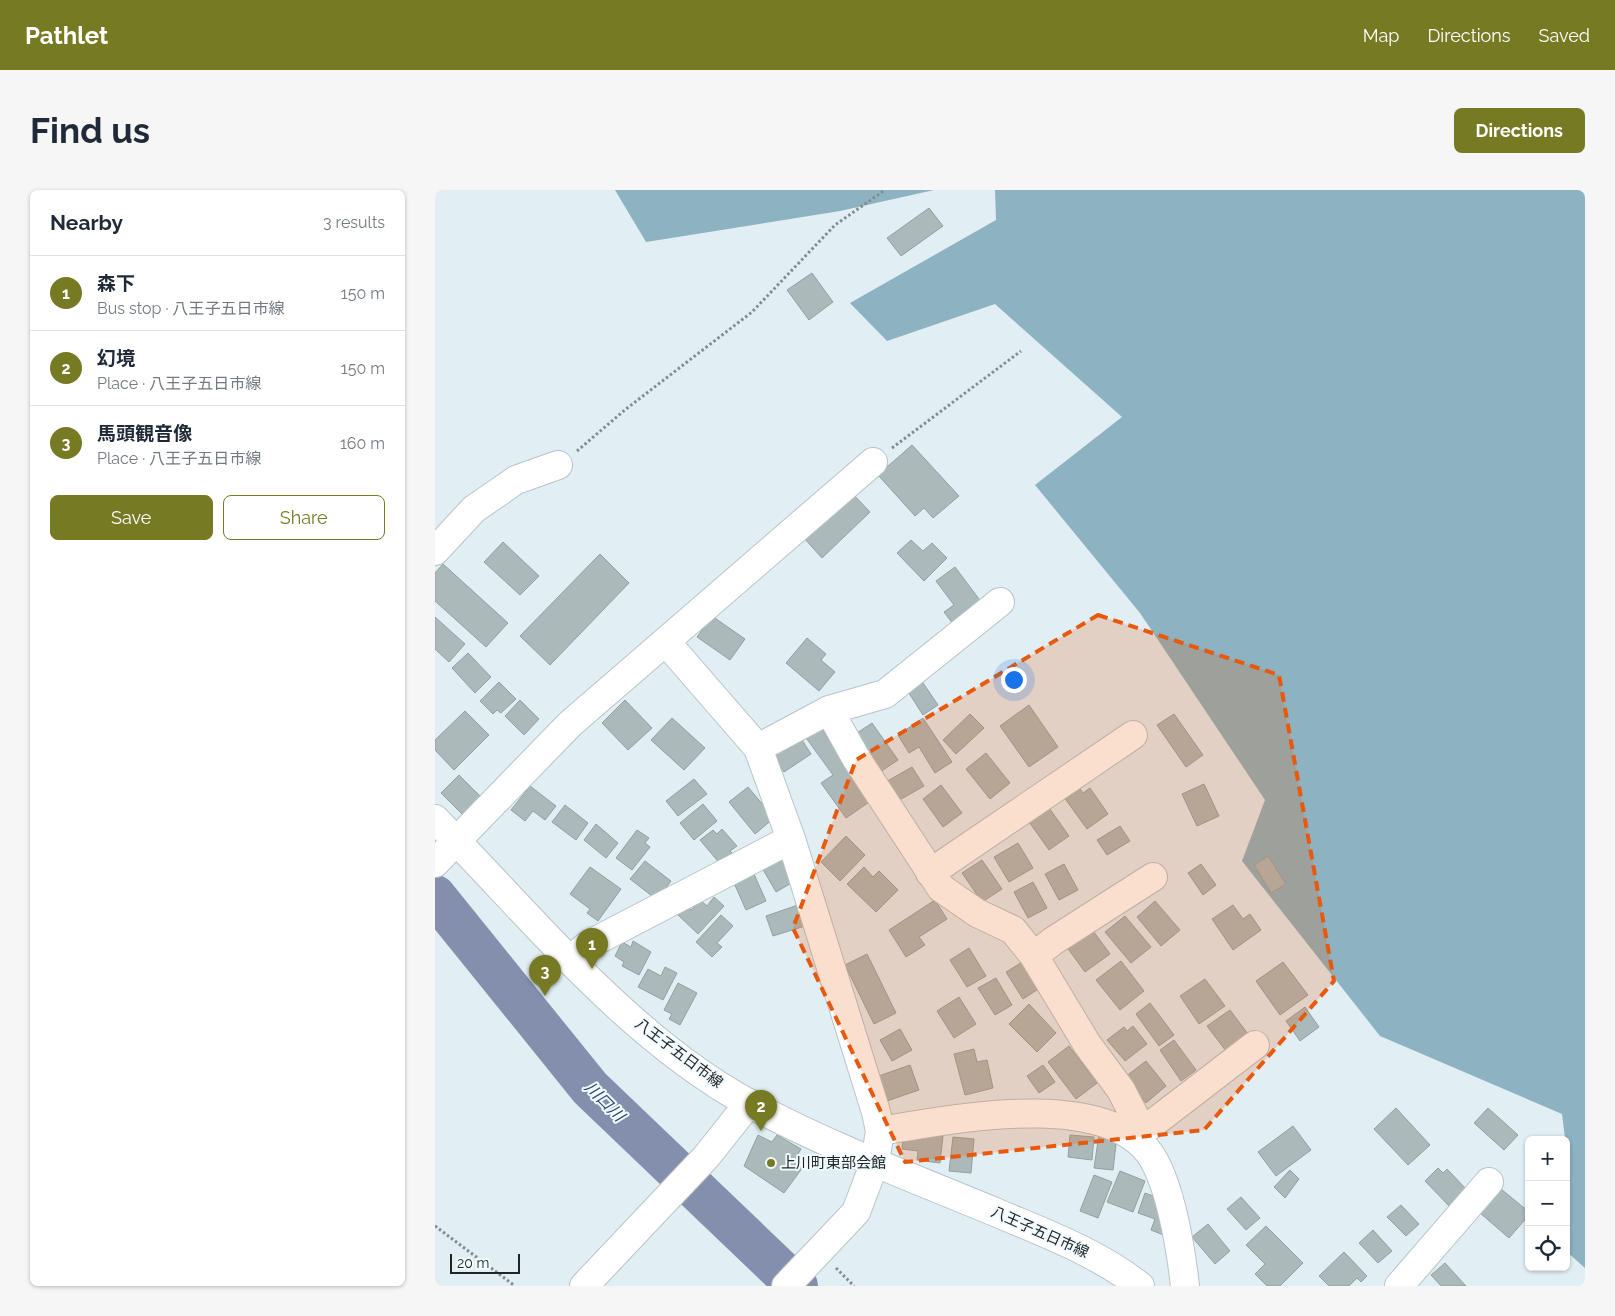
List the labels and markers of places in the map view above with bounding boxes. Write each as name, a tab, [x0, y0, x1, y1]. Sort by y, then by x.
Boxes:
pin: 1	[576, 928, 608, 969]
pin: 3	[529, 955, 561, 996]
pin: 2	[745, 1090, 777, 1131]
place label: 上川町東部会館	[781, 1154, 886, 1172]
marker: 上川町東部会館	[765, 1157, 777, 1169]

